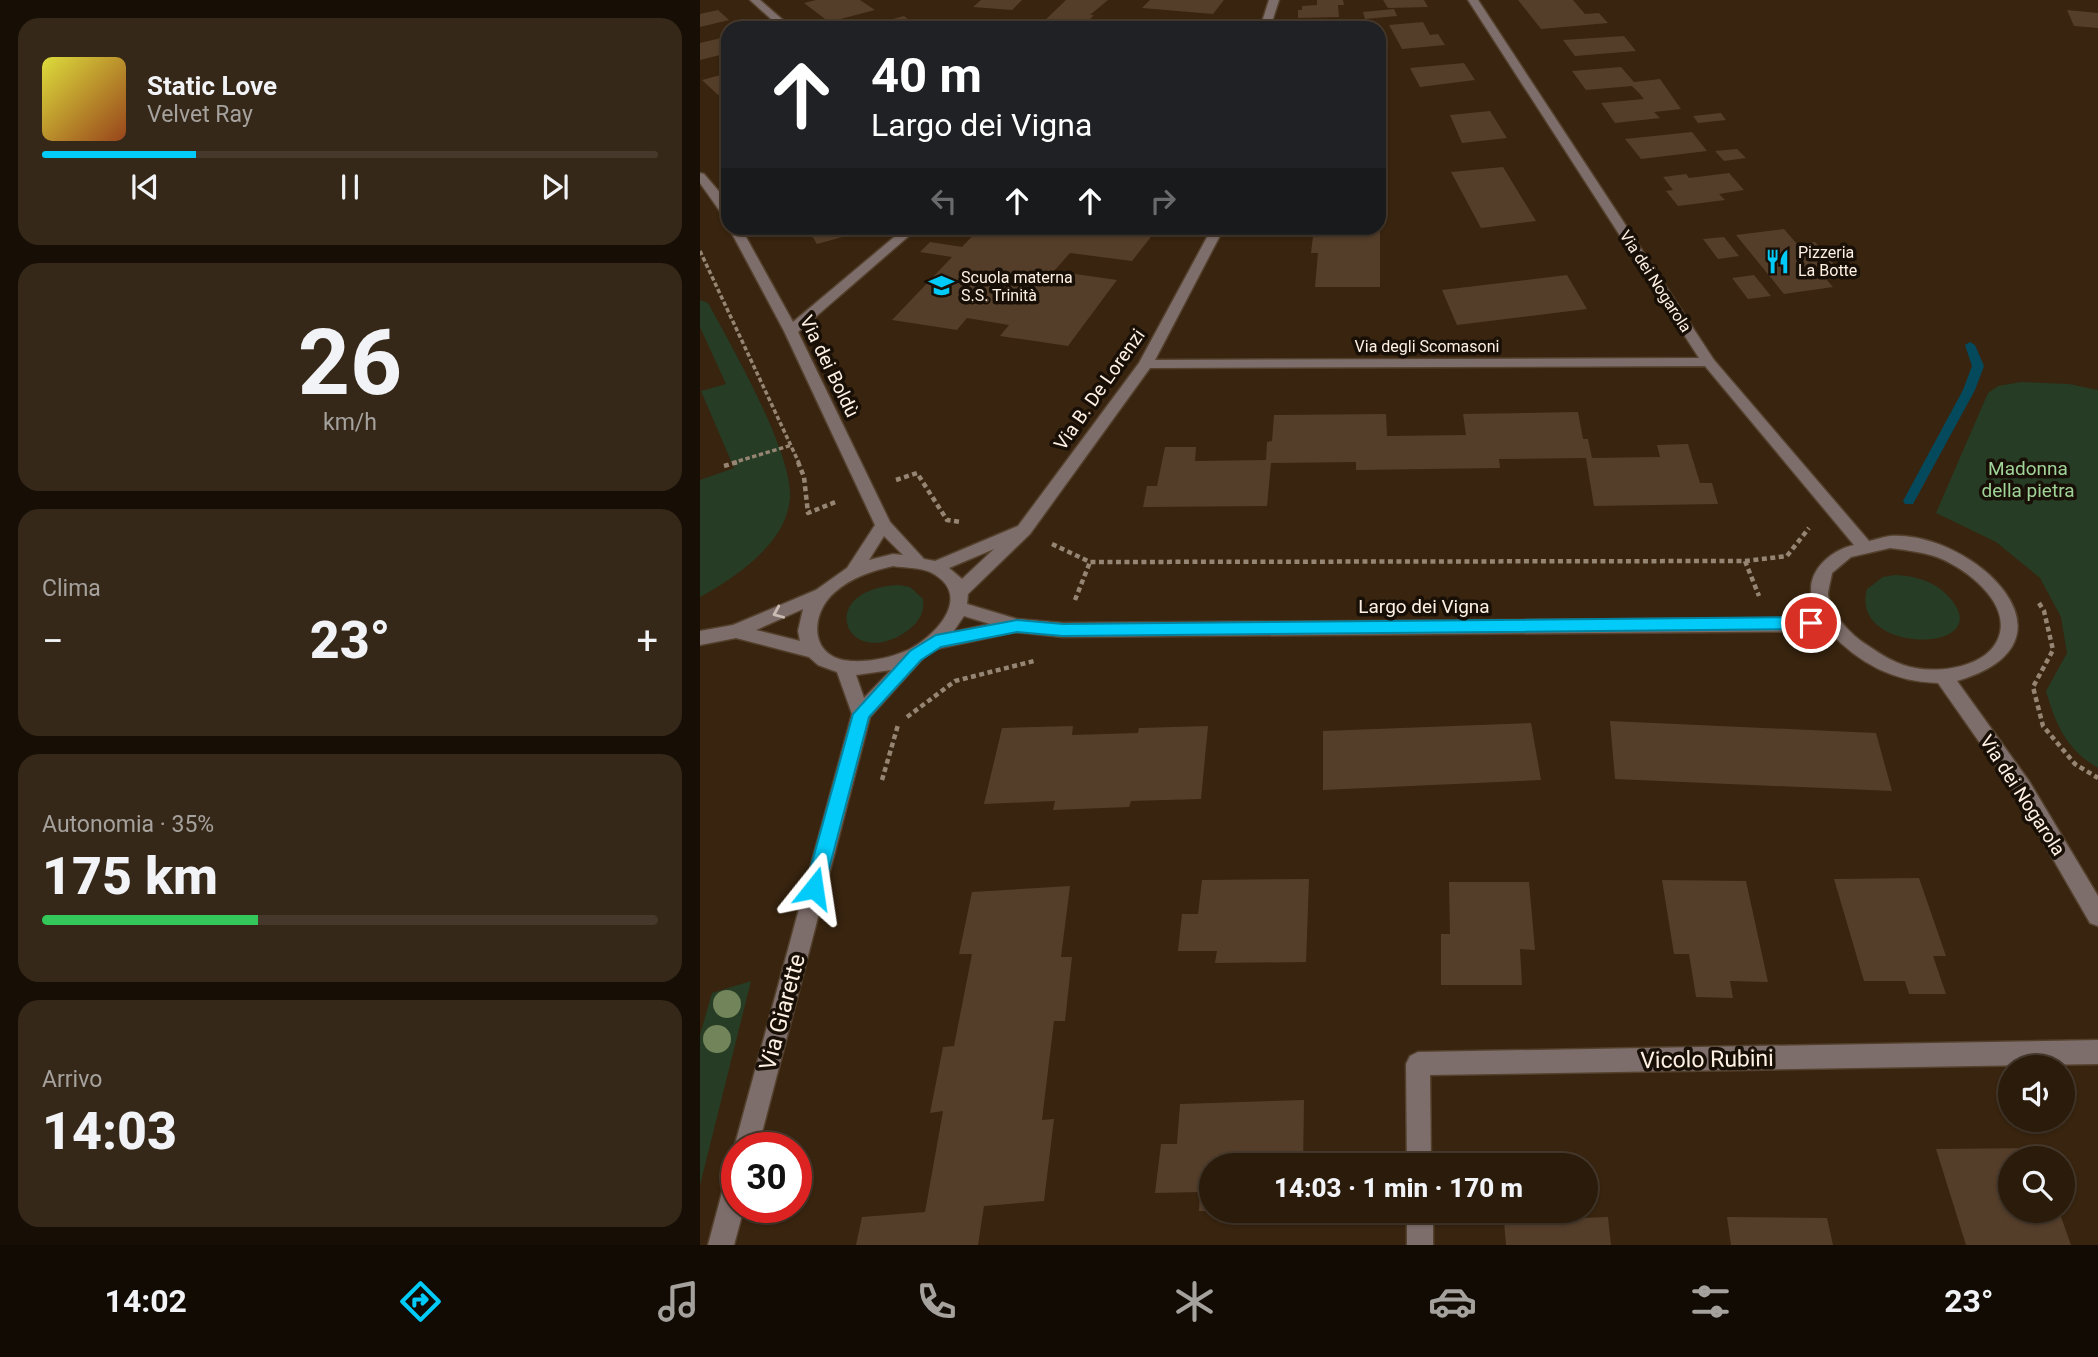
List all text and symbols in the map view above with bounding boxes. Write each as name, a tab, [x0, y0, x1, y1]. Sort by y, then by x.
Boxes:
text: 40 m	[871, 47, 982, 104]
icon: ahead	[756, 49, 847, 140]
text: Static Love	[147, 71, 277, 101]
text: Velvet Ray	[147, 101, 253, 128]
text: Largo dei Vigna	[871, 106, 1092, 144]
icon: previous	[126, 168, 164, 206]
icon: pause	[331, 168, 369, 206]
icon: next	[536, 168, 574, 206]
icon: left	[925, 182, 963, 220]
icon: ahead	[998, 182, 1036, 220]
icon: ahead	[1071, 182, 1109, 220]
icon: right	[1144, 182, 1182, 220]
street label: Via dei Nogarola	[1616, 227, 1695, 336]
place label: Pizzeria La Botte	[1798, 243, 1857, 280]
restaurant icon: Pizzeria La Botte	[1764, 247, 1792, 275]
place label: Scuola materna S.S. Trinità	[961, 268, 1073, 305]
school or university icon: Scuola materna S.S. Trinità	[927, 272, 955, 300]
text: 26	[298, 310, 402, 416]
street label: Via dei Boldù	[795, 312, 864, 421]
street label: Via B. De Lorenzi	[1049, 324, 1150, 454]
street label: Via degli Scomasoni	[1355, 337, 1499, 356]
text: km/h	[323, 409, 377, 436]
park label: Madonna della pietra	[1981, 457, 2075, 502]
text: Clima	[42, 575, 101, 602]
pin	[1781, 593, 1841, 653]
street label: Largo dei Vigna	[1358, 595, 1490, 618]
icon: arrive	[1792, 604, 1830, 642]
one-way arrow	[773, 605, 785, 619]
text: 23°	[310, 610, 390, 671]
text: −	[42, 619, 64, 663]
text: +	[636, 619, 658, 663]
street label: Via dei Nogarola	[1975, 731, 2070, 860]
text: Autonomia · 35%	[42, 811, 214, 838]
text: 175 km	[42, 846, 218, 907]
position arrow	[777, 851, 851, 925]
street label: Via Giarette	[754, 951, 811, 1073]
street label: Vicolo Rubini	[1640, 1045, 1774, 1074]
map controls	[1998, 1055, 2075, 1223]
button: sound	[1998, 1055, 2075, 1132]
text: Arrivo	[42, 1066, 102, 1093]
text: 14:03	[42, 1101, 177, 1162]
speed limit sign: 30	[721, 1132, 812, 1223]
button: search	[1998, 1146, 2075, 1223]
text: 14:03 · 1 min · 170 m	[1274, 1173, 1523, 1203]
icon: directions	[396, 1277, 445, 1326]
icon: music	[654, 1277, 703, 1326]
icon: phone	[912, 1277, 961, 1326]
icon: climate	[1170, 1277, 1219, 1326]
icon: car	[1428, 1277, 1477, 1326]
icon: filters	[1686, 1277, 1735, 1326]
text: 14:02	[105, 1282, 187, 1320]
text: 23°	[1944, 1282, 1993, 1320]

